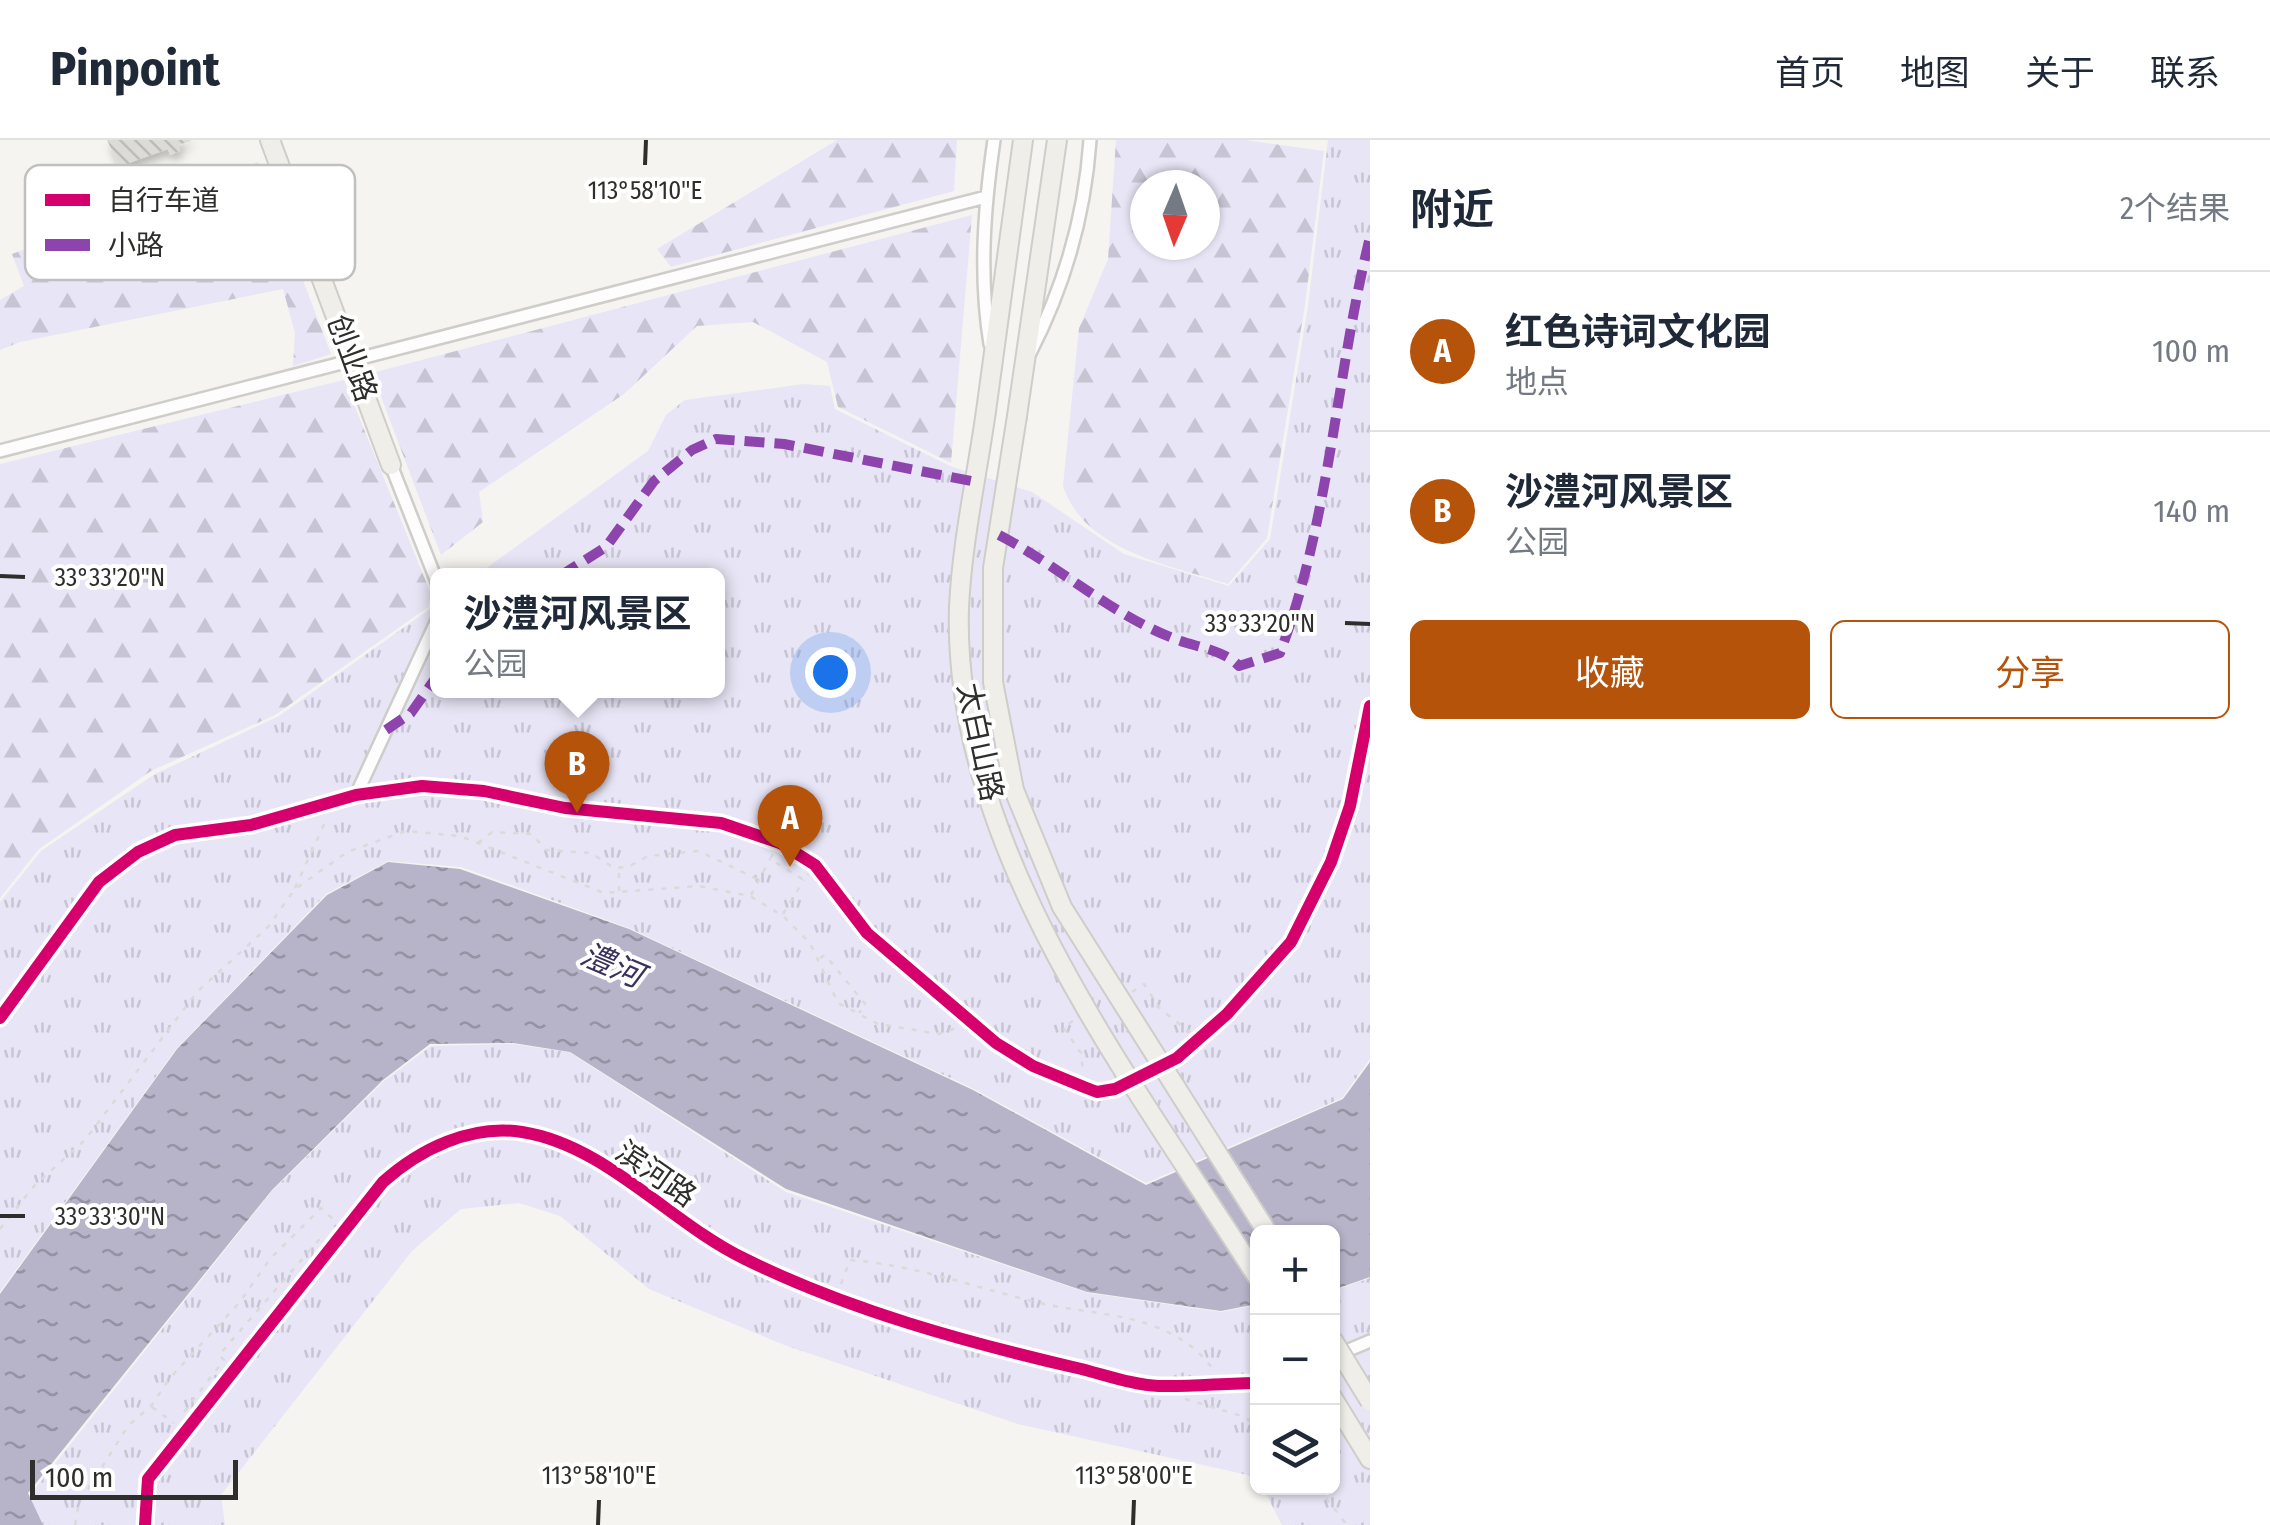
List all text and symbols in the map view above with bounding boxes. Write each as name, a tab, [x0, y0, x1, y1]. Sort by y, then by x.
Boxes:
text: Pinpoint	[50, 40, 220, 98]
text: 首页	[1775, 52, 1845, 94]
text: 地图	[1900, 52, 1970, 94]
text: 关于	[2025, 52, 2095, 94]
text: 联系	[2150, 52, 2220, 94]
legend	[25, 165, 355, 280]
north arrow	[1130, 170, 1220, 260]
text: 113°58'10"E	[588, 176, 702, 206]
text: 自行车道	[108, 184, 220, 217]
text: 附近	[1410, 185, 1494, 235]
text: 2个结果	[2120, 189, 2230, 227]
text: 小路	[108, 229, 164, 262]
text: 红色诗词文化园	[1505, 309, 1771, 355]
street label: 创业路	[320, 310, 384, 406]
text: A	[1434, 332, 1451, 370]
text: 100 m	[2152, 332, 2230, 370]
text: 地点	[1505, 363, 1569, 401]
text: 沙澧河风景区	[1505, 469, 1733, 515]
text: B	[1434, 492, 1451, 530]
text: 140 m	[2153, 492, 2230, 530]
text: 公园	[1505, 523, 1569, 561]
text: 33°33'20"N	[55, 563, 165, 593]
popup	[430, 568, 725, 698]
text: 沙澧河风景区	[463, 591, 692, 637]
text: 33°33'20"N	[1205, 609, 1315, 639]
button: 收藏	[1410, 620, 1810, 719]
button: 分享	[1830, 620, 2230, 719]
text: 公园	[463, 645, 528, 683]
your location	[805, 647, 856, 698]
street label: 太白山路	[950, 680, 1010, 804]
pin: B	[544, 730, 610, 813]
pin: A	[758, 784, 822, 867]
water label: 澧河	[575, 935, 654, 997]
street label: 滨河路	[609, 1133, 703, 1215]
text: 33°33'30"N	[55, 1202, 165, 1232]
map controls	[1250, 1225, 1340, 1495]
button: +	[1250, 1225, 1340, 1315]
button: −	[1250, 1315, 1340, 1405]
button: layers	[1250, 1405, 1340, 1495]
scale bar	[30, 1455, 238, 1500]
text: 100 m	[45, 1461, 113, 1494]
text: 113°58'10"E	[542, 1461, 656, 1491]
text: 113°58'00"E	[1075, 1461, 1193, 1491]

